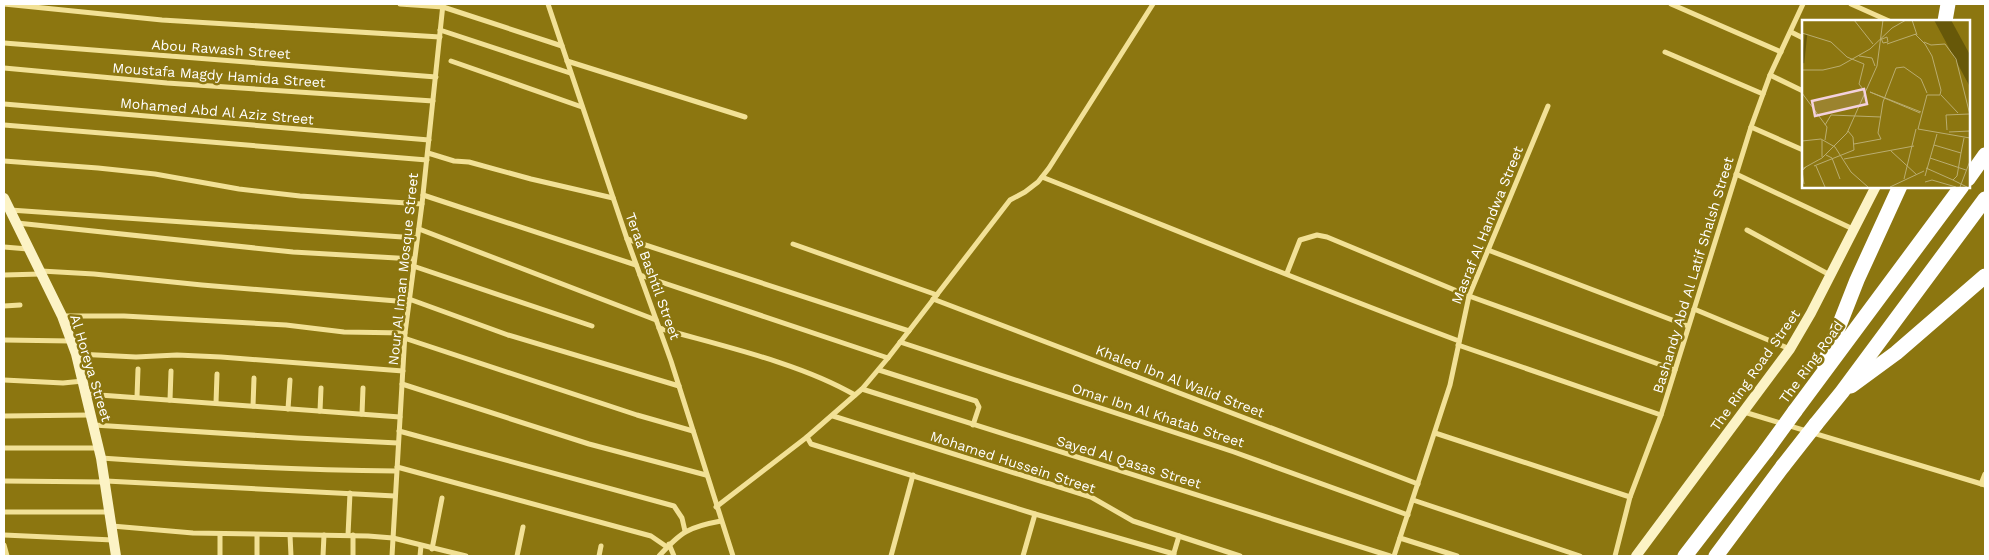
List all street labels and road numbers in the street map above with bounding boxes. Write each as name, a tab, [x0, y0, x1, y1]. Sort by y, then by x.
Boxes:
street label: Abou Rawash Street	[151, 36, 291, 62]
street label: Moustafa Magdy Hamida Street	[112, 60, 326, 90]
street label: Mohamed Abd Al Aziz Street	[120, 95, 315, 127]
street label: Masraf Al Handwa Street	[1448, 143, 1526, 306]
street label: Bashandy Abd Al Latif Shalsh Street	[1649, 155, 1737, 395]
street label: Nour Al Iman Mosque Street	[385, 172, 421, 366]
street label: Teraa Bashtil Street	[623, 210, 683, 342]
street label: The Ring Road Street	[1707, 306, 1803, 434]
street label: Al Horeya Street	[67, 313, 115, 424]
street label: The Ring Road	[1776, 318, 1846, 406]
street label: Khaled Ibn Al Walid Street	[1093, 341, 1267, 421]
street label: Omar Ibn Al Khatab Street	[1070, 380, 1246, 451]
street label: Mohamed Hussein Street	[928, 428, 1098, 496]
street label: Sayed Al Qasas Street	[1055, 432, 1203, 492]

